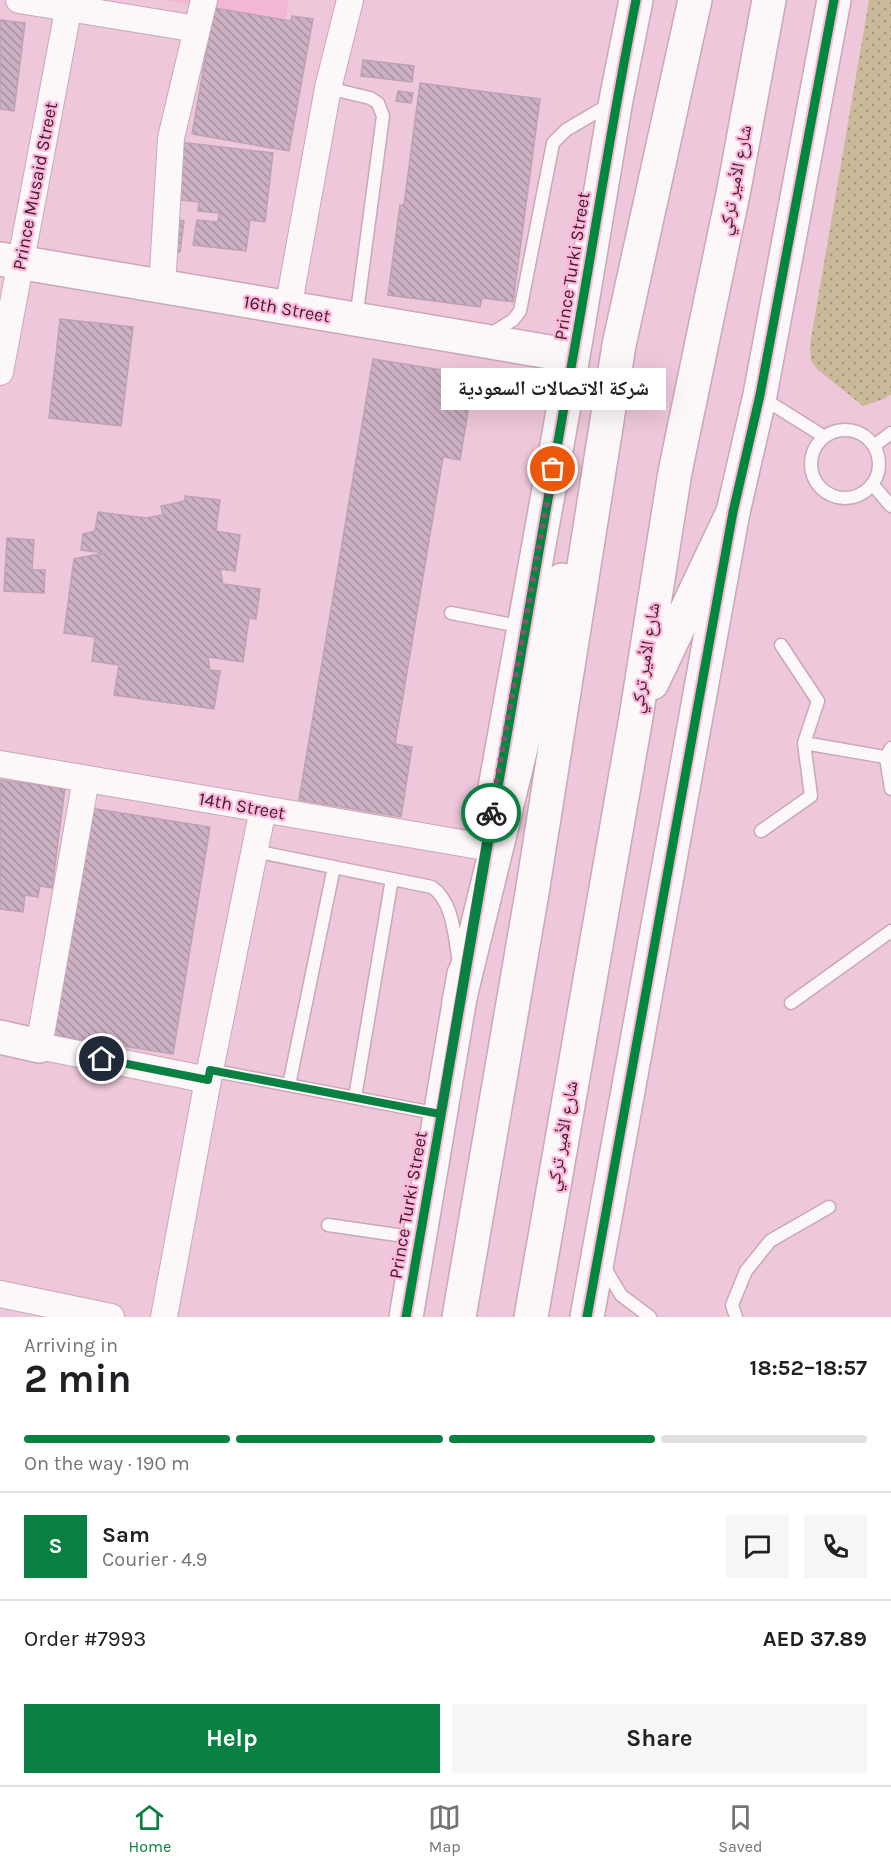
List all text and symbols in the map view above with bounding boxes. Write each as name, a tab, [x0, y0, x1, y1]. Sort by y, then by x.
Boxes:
street label: Prince Musaid Street	[8, 100, 62, 272]
street label: شارع الأمير تركي	[714, 123, 760, 238]
street label: Prince Turki Street	[549, 190, 595, 342]
street label: 16th Street	[242, 291, 332, 327]
callout: شركة الاتصالات السعودية	[440, 367, 666, 409]
text: شركة الاتصالات السعودية	[458, 377, 649, 400]
pin	[527, 443, 578, 494]
icon: bag	[536, 452, 569, 485]
street label: شارع الأمير تركي	[625, 601, 668, 715]
courier	[461, 783, 521, 843]
street label: 14th Street	[197, 788, 287, 824]
icon: bike	[475, 797, 508, 830]
pin	[76, 1033, 127, 1084]
icon: home	[85, 1042, 118, 1075]
street label: شارع الأمير تركي	[541, 1079, 586, 1193]
street label: Prince Turki Street	[384, 1129, 432, 1281]
text: Arriving in	[24, 1334, 118, 1357]
text: 18:52–18:57	[750, 1355, 867, 1381]
text: 2 min	[24, 1356, 132, 1402]
text: On the way · 190 m	[24, 1452, 190, 1475]
button: chat	[726, 1515, 789, 1578]
button: phone	[804, 1515, 867, 1578]
text: Sam	[102, 1522, 150, 1548]
text: S	[48, 1533, 63, 1559]
text: Courier · 4.9	[102, 1548, 207, 1571]
text: Order #7993	[24, 1626, 146, 1652]
text: AED 37.89	[763, 1626, 867, 1652]
button: Help	[24, 1704, 440, 1773]
button: Share	[452, 1704, 867, 1773]
tab: Home	[129, 1801, 171, 1856]
tab: Map	[428, 1801, 461, 1856]
tab: Saved	[718, 1801, 762, 1856]

